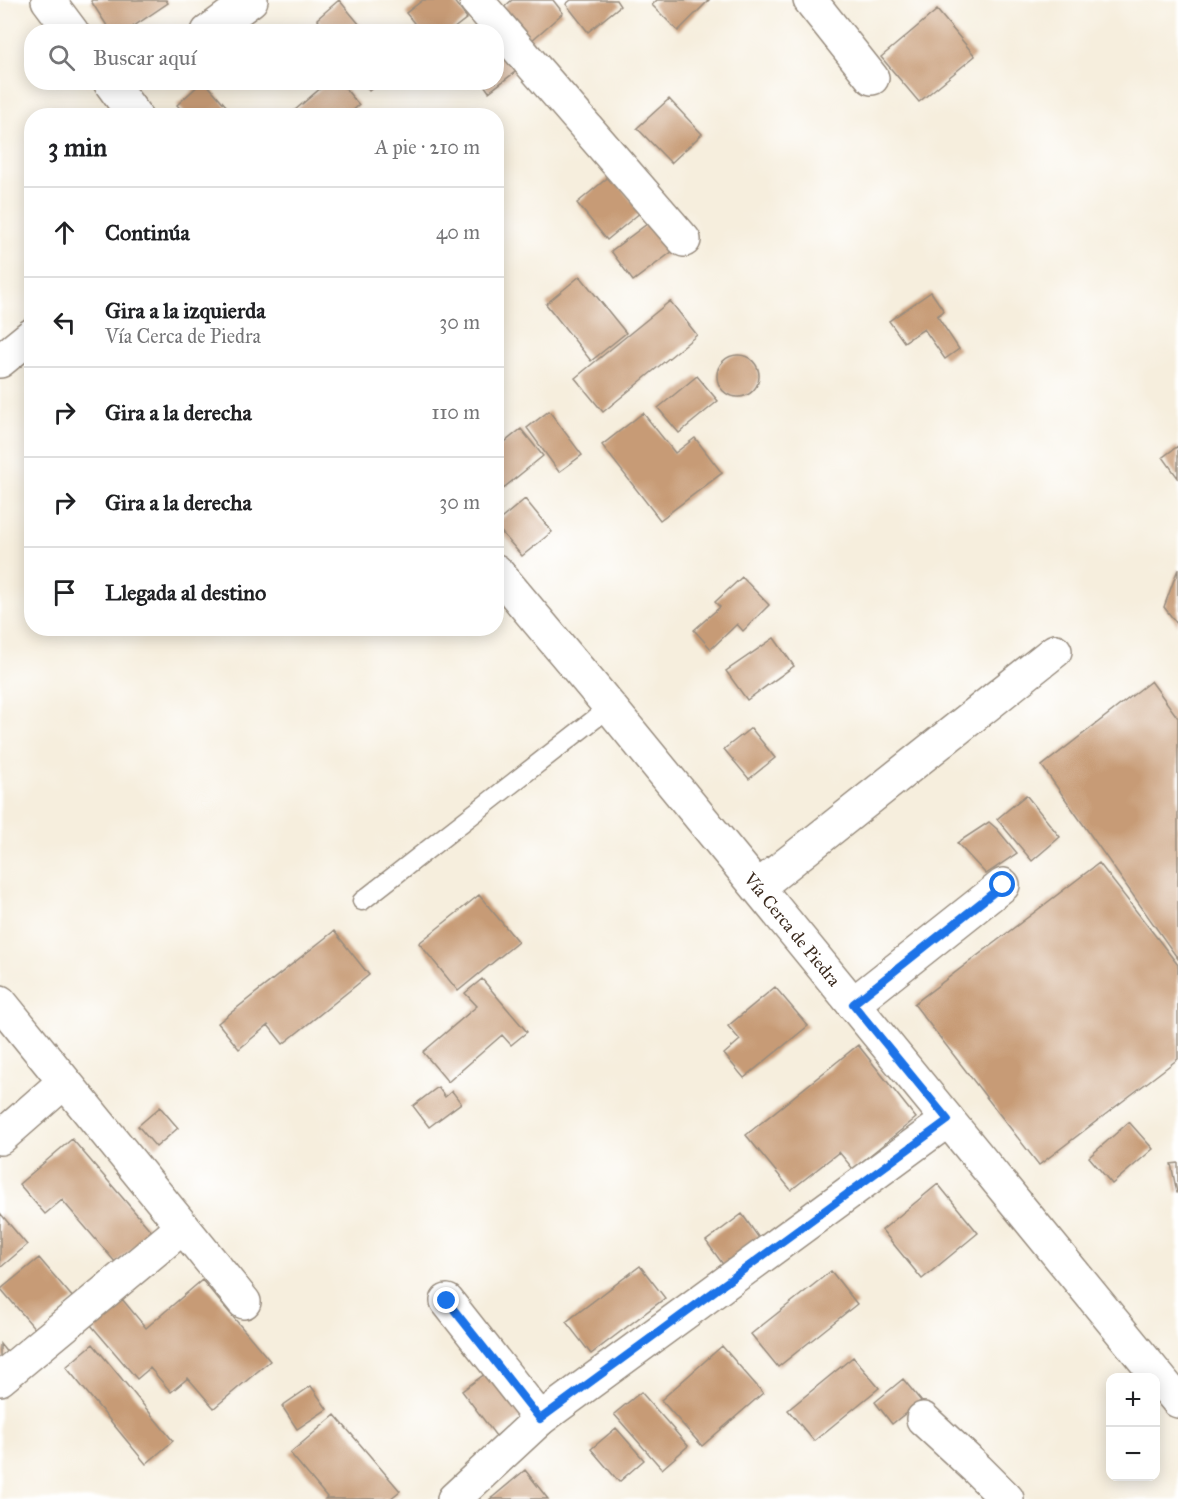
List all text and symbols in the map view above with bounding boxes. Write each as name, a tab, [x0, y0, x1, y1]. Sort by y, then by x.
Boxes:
search box	[24, 24, 504, 90]
icon: search	[45, 41, 78, 74]
text: Buscar aquí	[93, 44, 196, 71]
text: 3 min	[48, 131, 107, 163]
text: A pie · 210 m	[375, 135, 480, 159]
icon: ahead	[48, 216, 81, 249]
text: Continúa	[105, 219, 190, 246]
text: 40 m	[436, 220, 480, 244]
text: Gira a la izquierda	[105, 297, 266, 324]
icon: left	[48, 306, 81, 339]
text: 30 m	[439, 310, 480, 334]
text: Vía Cerca de Piedra	[105, 324, 261, 348]
icon: right	[48, 396, 81, 429]
text: Gira a la derecha	[105, 399, 252, 426]
text: 110 m	[432, 400, 480, 424]
icon: right	[48, 486, 81, 519]
text: Gira a la derecha	[105, 489, 252, 516]
text: 30 m	[439, 490, 480, 514]
icon: arrive	[48, 576, 81, 609]
text: Llegada al destino	[105, 579, 266, 606]
street label: Vía Cerca de Piedra	[738, 867, 845, 991]
route start	[989, 871, 1015, 897]
route end	[433, 1287, 459, 1313]
map controls	[1106, 1373, 1160, 1481]
button: +	[1106, 1373, 1160, 1427]
button: −	[1106, 1427, 1160, 1481]

